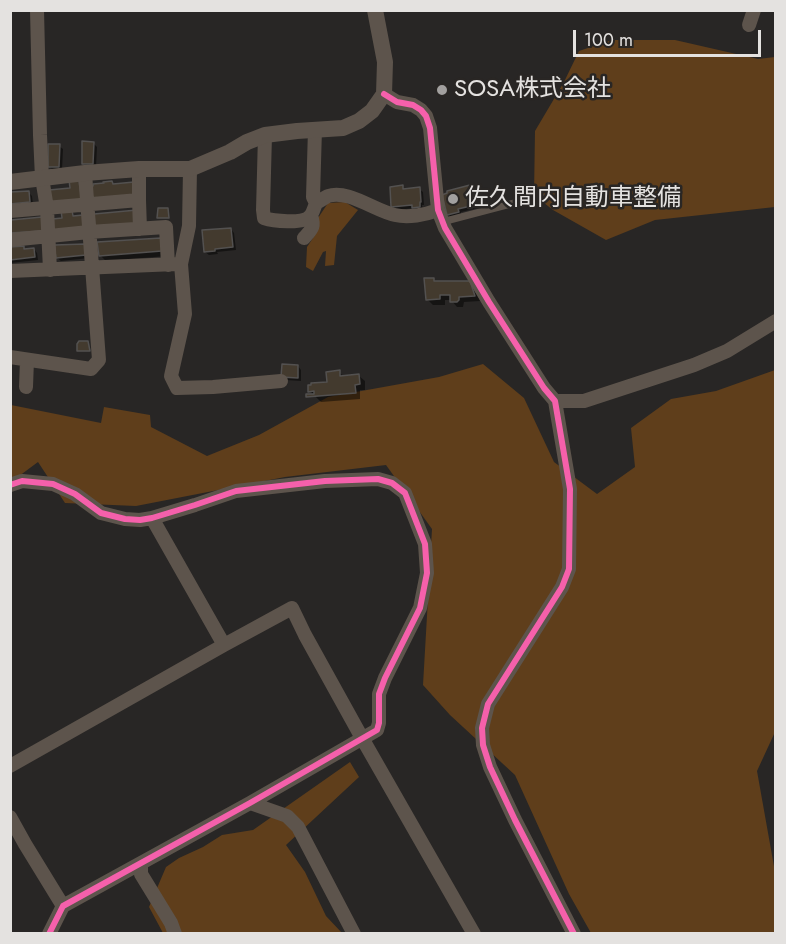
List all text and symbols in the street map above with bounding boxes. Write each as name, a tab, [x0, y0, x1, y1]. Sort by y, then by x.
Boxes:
scale bar	[576, 18, 764, 56]
text: 100 m	[584, 27, 633, 53]
place label: SOSA株式会社	[454, 76, 611, 104]
marker: SOSA株式会社	[435, 83, 449, 97]
place label: 佐久間内自動車整備	[465, 185, 681, 213]
marker: 佐久間内自動車整備	[446, 192, 460, 206]

